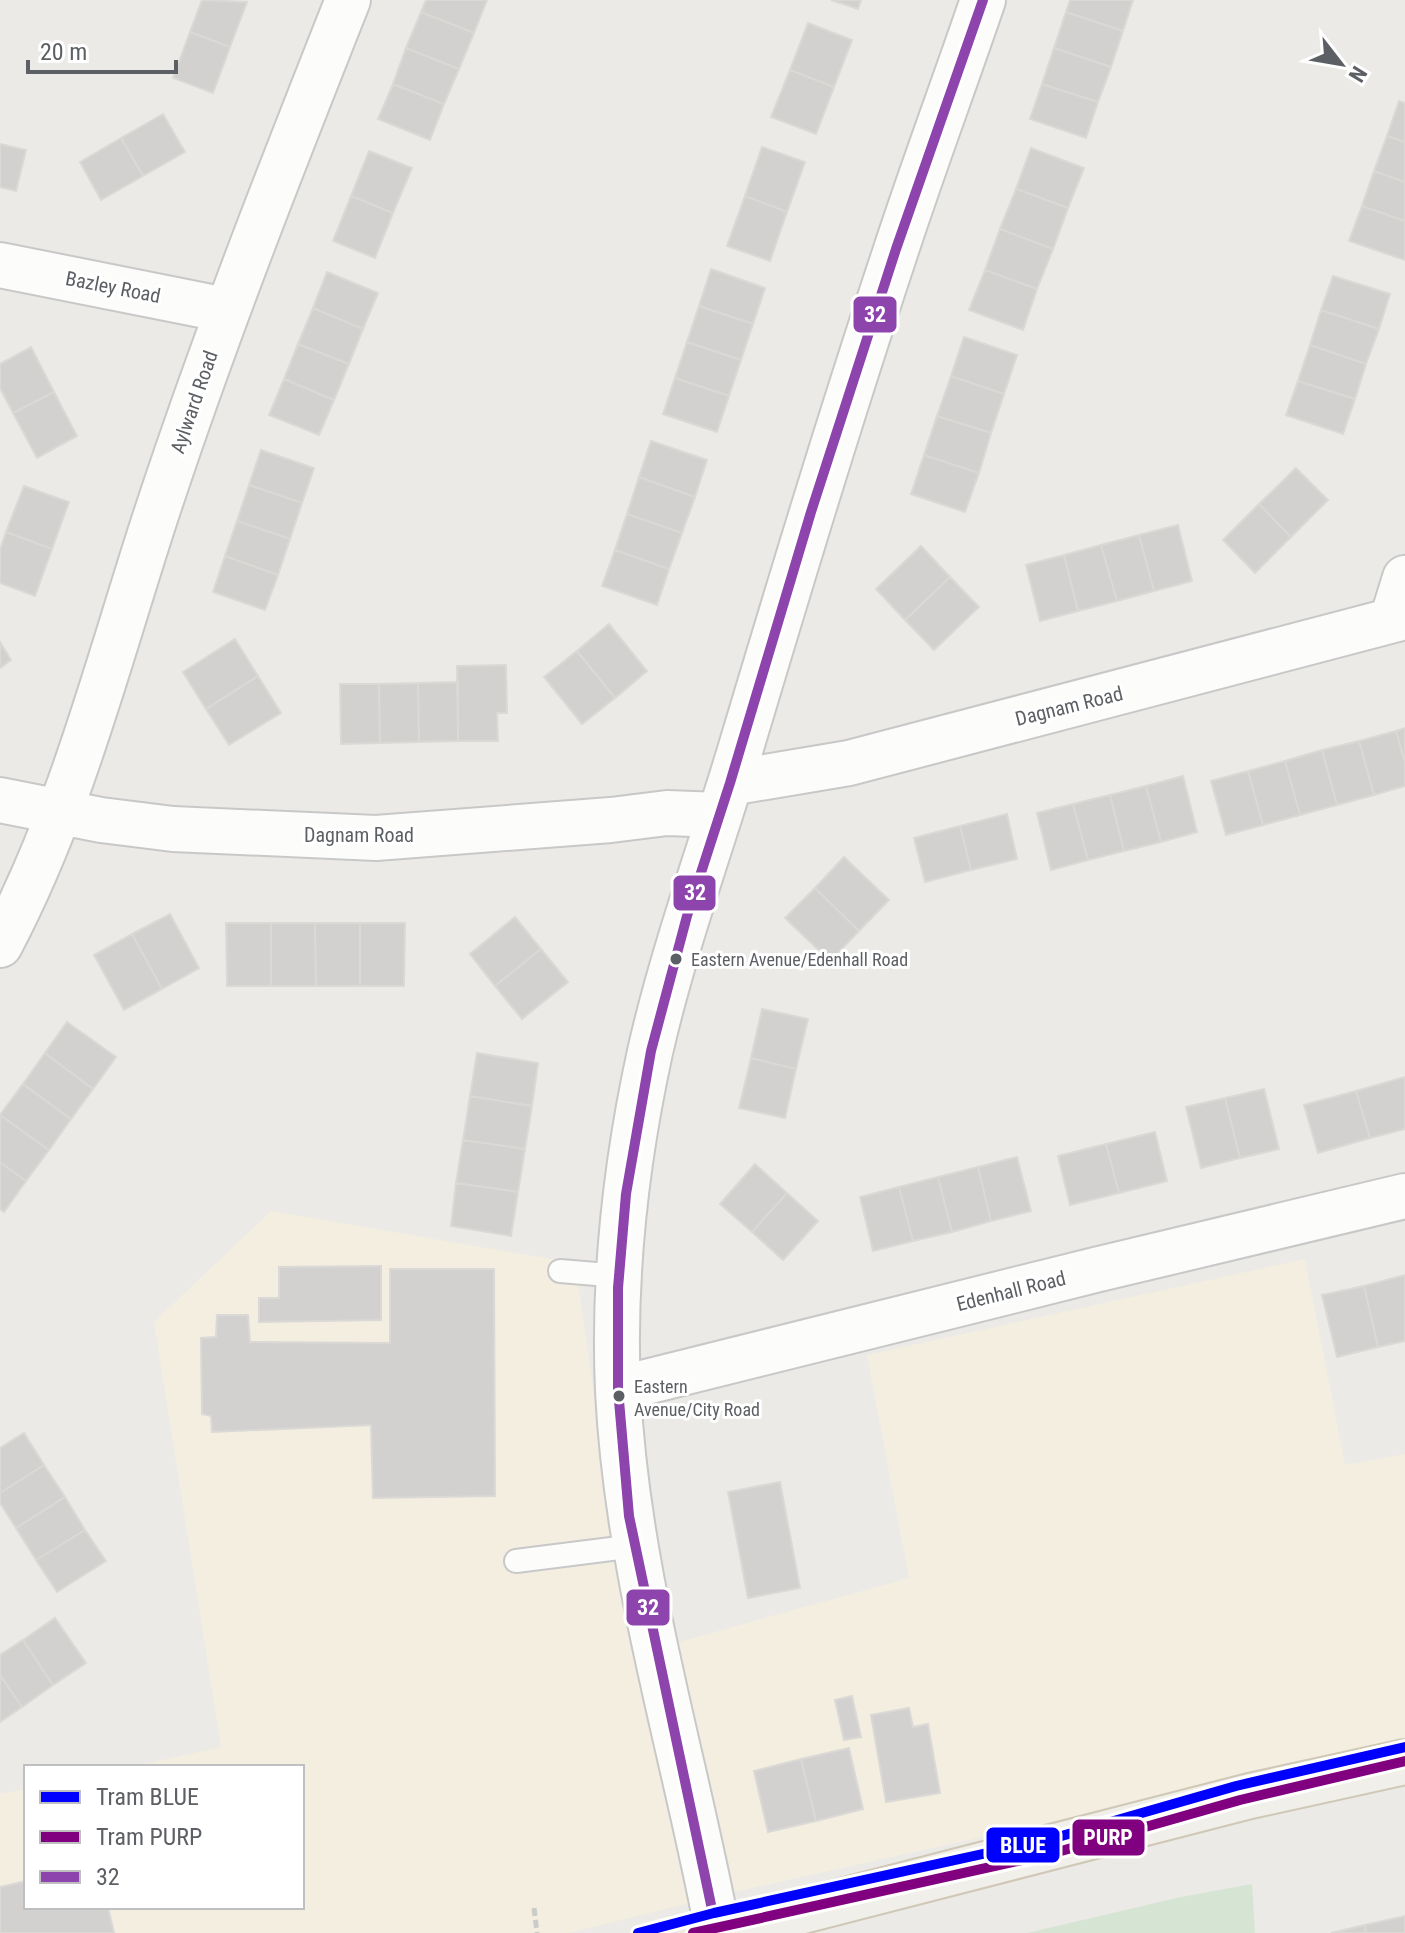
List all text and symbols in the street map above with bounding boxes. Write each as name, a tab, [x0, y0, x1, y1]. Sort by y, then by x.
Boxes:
scale bar	[28, 24, 176, 74]
north arrow	[1301, 24, 1381, 104]
text: 20 m	[40, 38, 87, 66]
text: N	[1344, 62, 1372, 86]
street label: Bazley Road	[63, 266, 163, 308]
line badge: 32	[852, 295, 898, 334]
text: 32	[864, 302, 886, 327]
street label: Aylward Road	[165, 347, 223, 457]
street label: Dagnam Road	[1013, 681, 1125, 731]
street label: Dagnam Road	[304, 823, 414, 847]
line badge: 32	[672, 874, 717, 912]
text: 32	[684, 880, 706, 905]
place label: Eastern Avenue/Edenhall Road	[691, 949, 908, 970]
marker: Eastern Avenue/Edenhall Road	[668, 951, 684, 967]
street label: Edenhall Road	[954, 1266, 1068, 1316]
place label: Eastern Avenue/City Road	[634, 1376, 760, 1420]
marker: Eastern Avenue/City Road	[611, 1388, 627, 1404]
line badge: 32	[625, 1588, 671, 1627]
text: 32	[637, 1595, 659, 1620]
legend	[24, 1765, 304, 1909]
text: Tram BLUE	[96, 1783, 199, 1811]
line badge: PURP	[1071, 1818, 1146, 1857]
text: Tram PURP	[96, 1823, 202, 1851]
text: PURP	[1083, 1825, 1133, 1850]
line badge: BLUE	[985, 1826, 1061, 1864]
text: BLUE	[1000, 1833, 1046, 1858]
text: 32	[96, 1863, 120, 1891]

